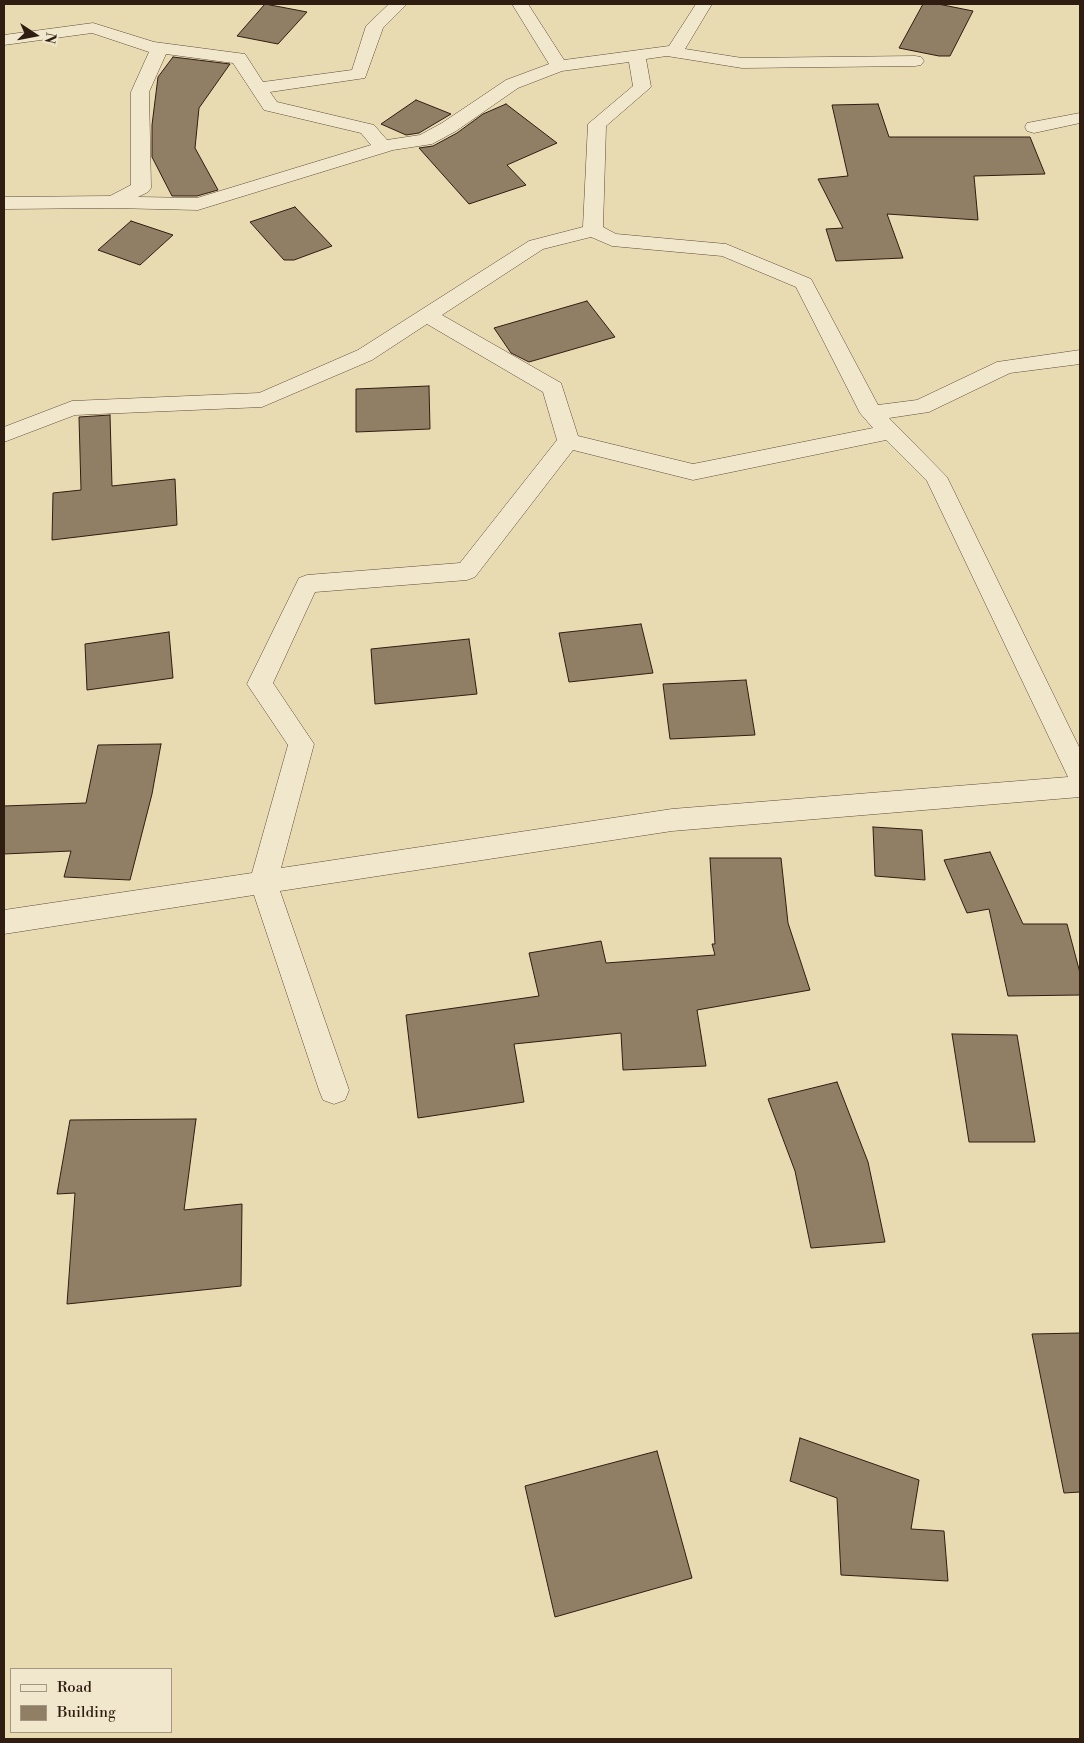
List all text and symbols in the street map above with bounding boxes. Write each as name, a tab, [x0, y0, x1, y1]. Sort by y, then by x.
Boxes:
north arrow	[10, 10, 60, 60]
text: N	[40, 31, 60, 45]
legend	[10, 1668, 172, 1733]
text: Road	[57, 1678, 92, 1697]
text: Building	[57, 1703, 116, 1722]

